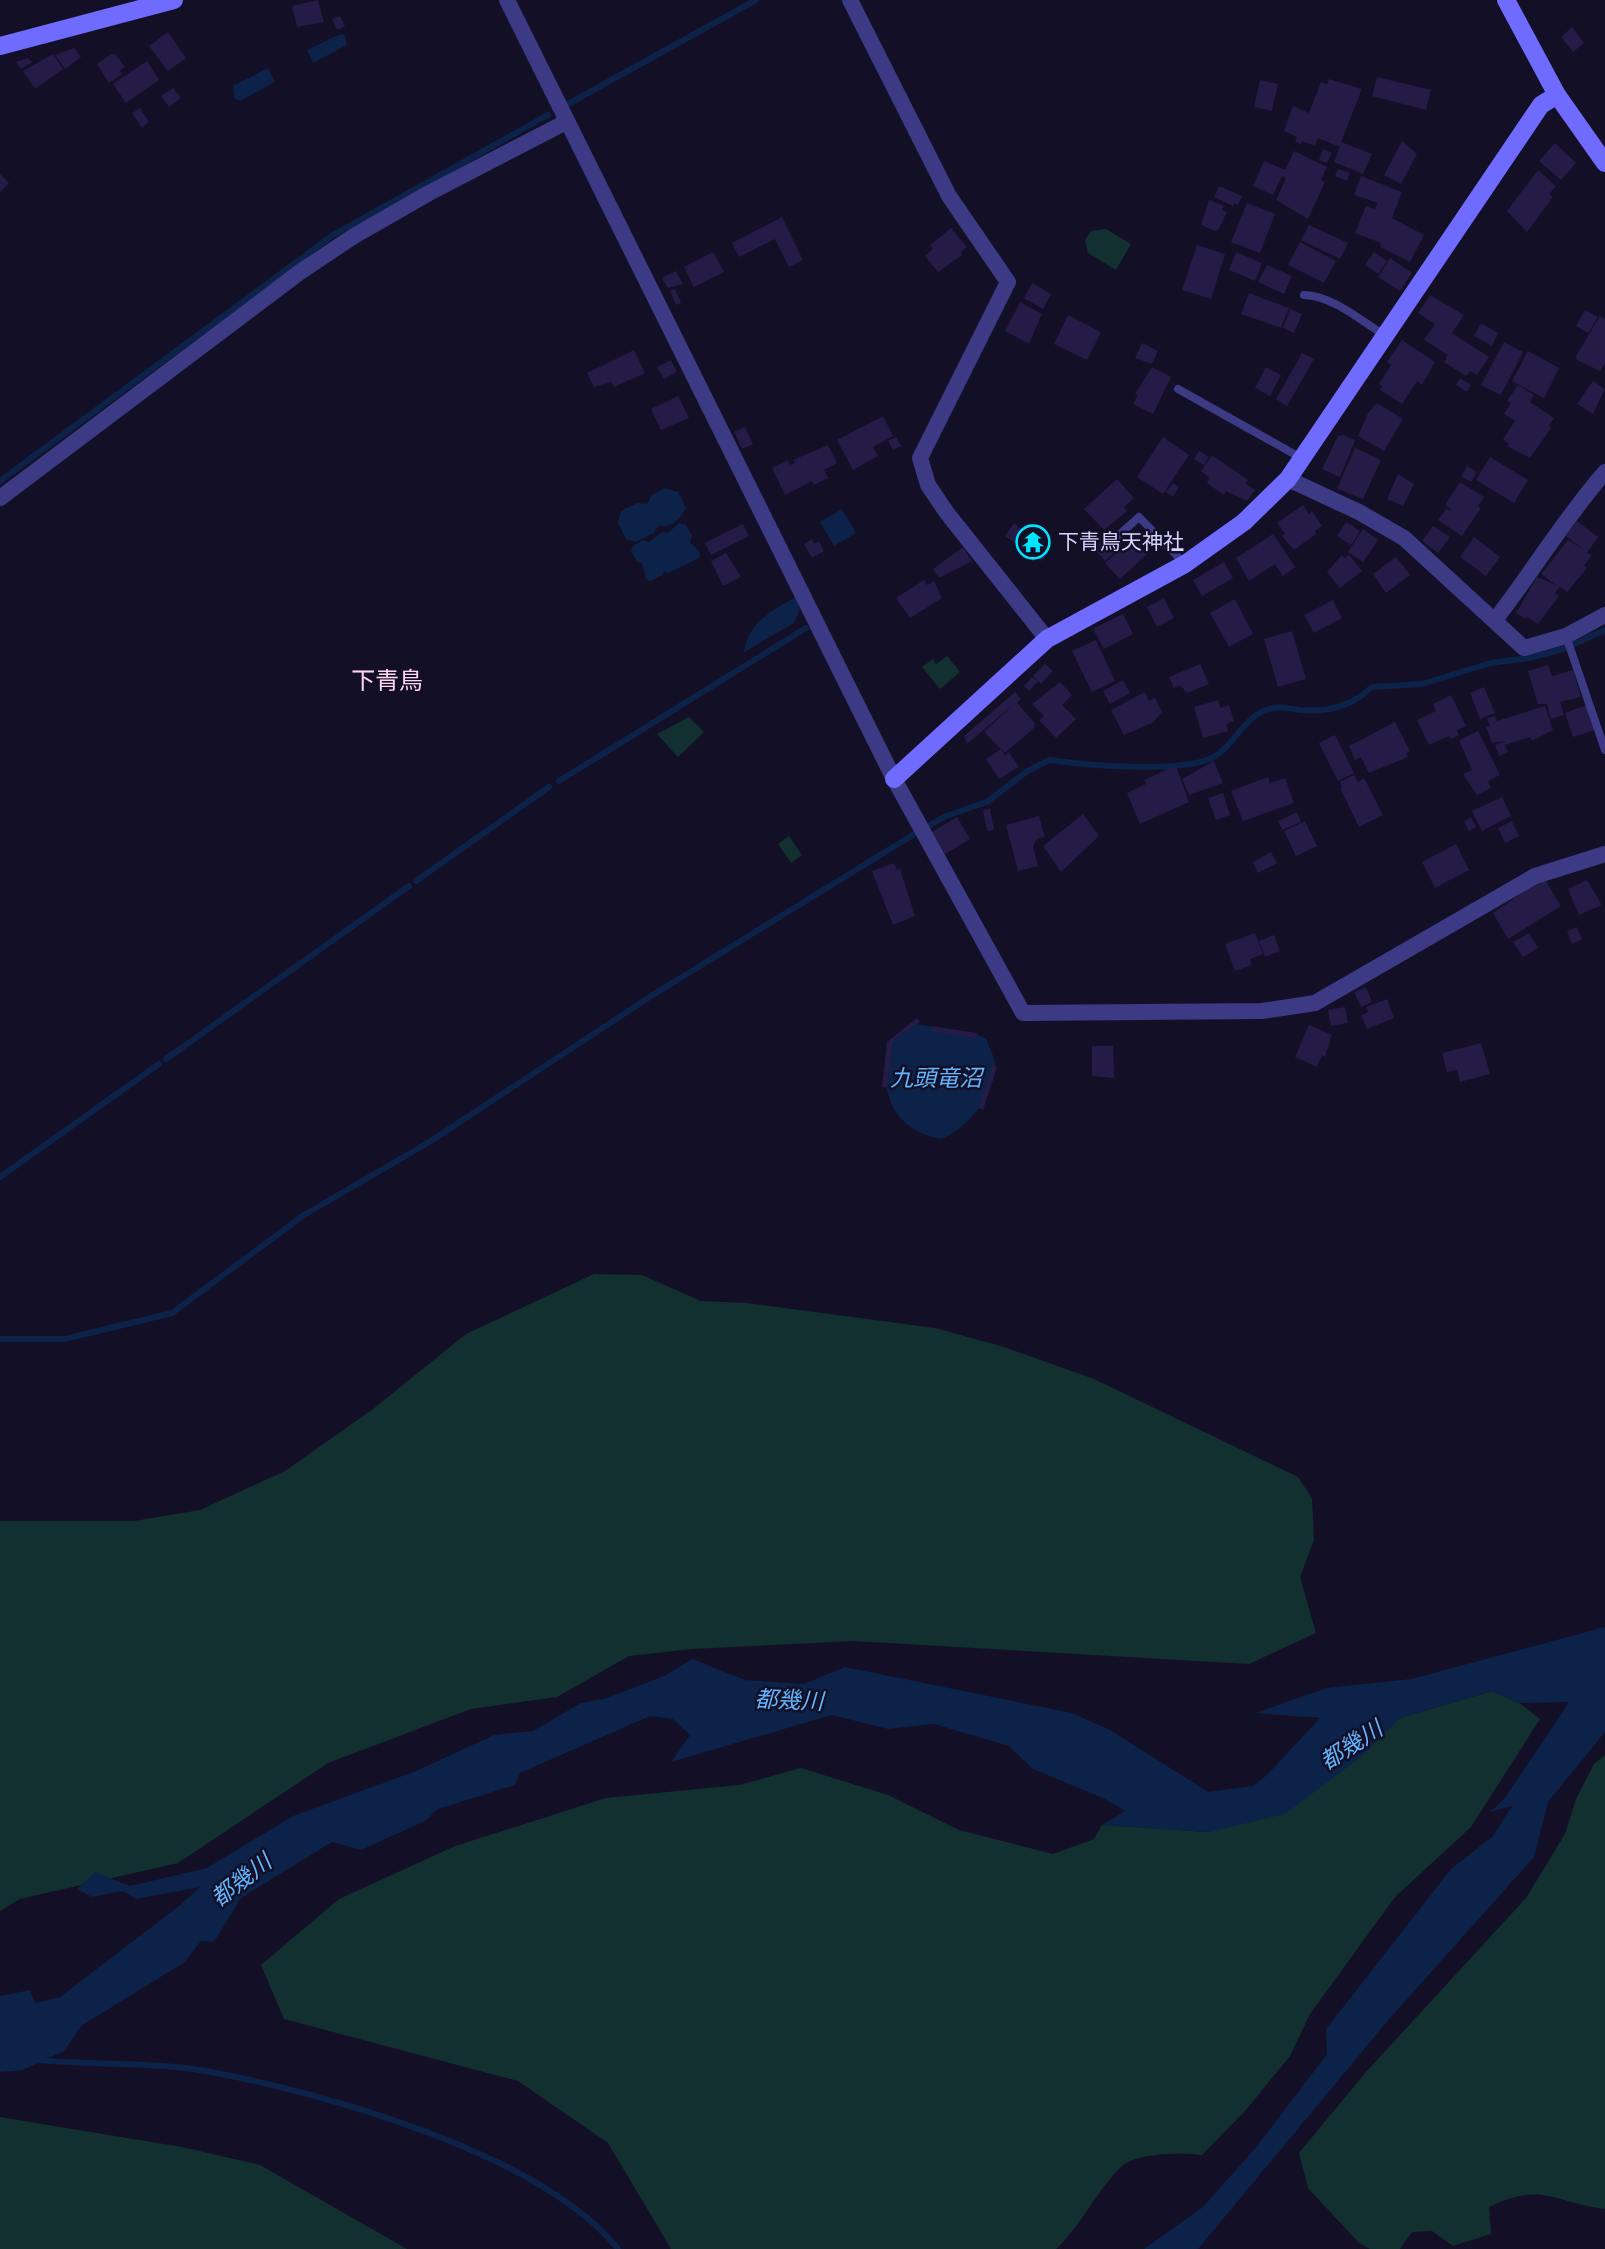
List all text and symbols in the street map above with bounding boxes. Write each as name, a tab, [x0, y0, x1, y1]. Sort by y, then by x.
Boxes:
temple icon: 下青鳥天神社	[1014, 523, 1052, 561]
place label: 下青鳥天神社	[1058, 528, 1184, 556]
district label: 下青鳥	[351, 665, 423, 696]
water label: 九頭竜沼	[890, 1063, 985, 1093]
water label: 都幾川	[754, 1684, 827, 1716]
water label: 都幾川	[1314, 1712, 1391, 1776]
water label: 都幾川	[205, 1845, 280, 1913]

